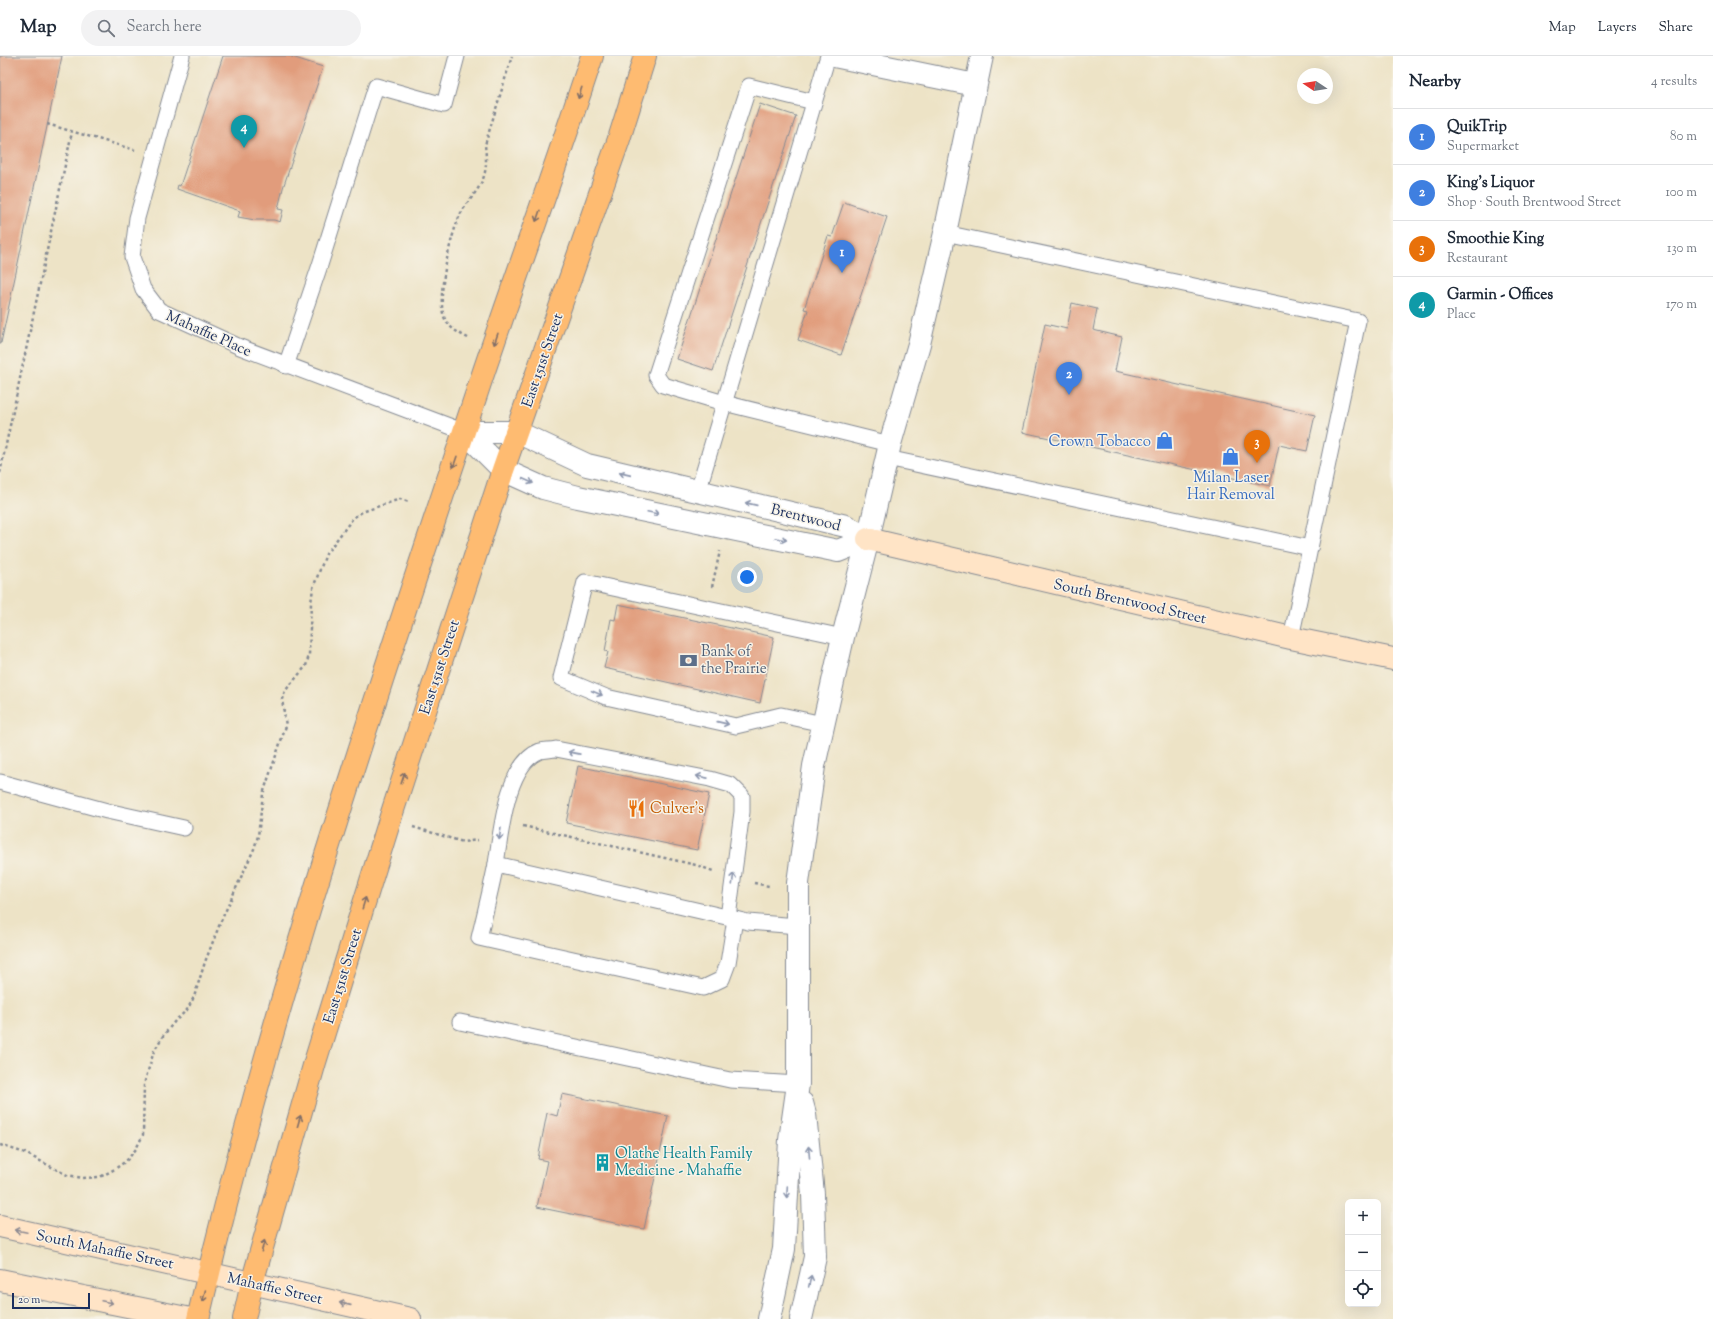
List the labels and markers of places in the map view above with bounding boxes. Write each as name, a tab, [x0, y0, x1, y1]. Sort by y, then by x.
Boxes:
pin: 4	[231, 115, 257, 148]
pin: 1	[829, 240, 855, 273]
pin: 2	[1056, 362, 1082, 395]
pin: 3	[1244, 430, 1270, 463]
shop icon: Crown Tobacco	[1154, 431, 1174, 451]
place label: Crown Tobacco	[1048, 432, 1151, 453]
shop icon: Milan Laser Hair Removal	[1221, 446, 1241, 466]
place label: Milan Laser Hair Removal	[1187, 468, 1275, 506]
place label: Bank of the Prairie	[701, 642, 767, 680]
bank icon: Bank of the Prairie	[678, 650, 698, 670]
restaurant icon: Culver's	[627, 798, 647, 818]
place label: Culver's	[650, 799, 704, 820]
place label: Olathe Health Family Medicine - Mahaffie	[615, 1144, 753, 1182]
building icon: Olathe Health Family Medicine - Mahaffie	[592, 1152, 612, 1172]

